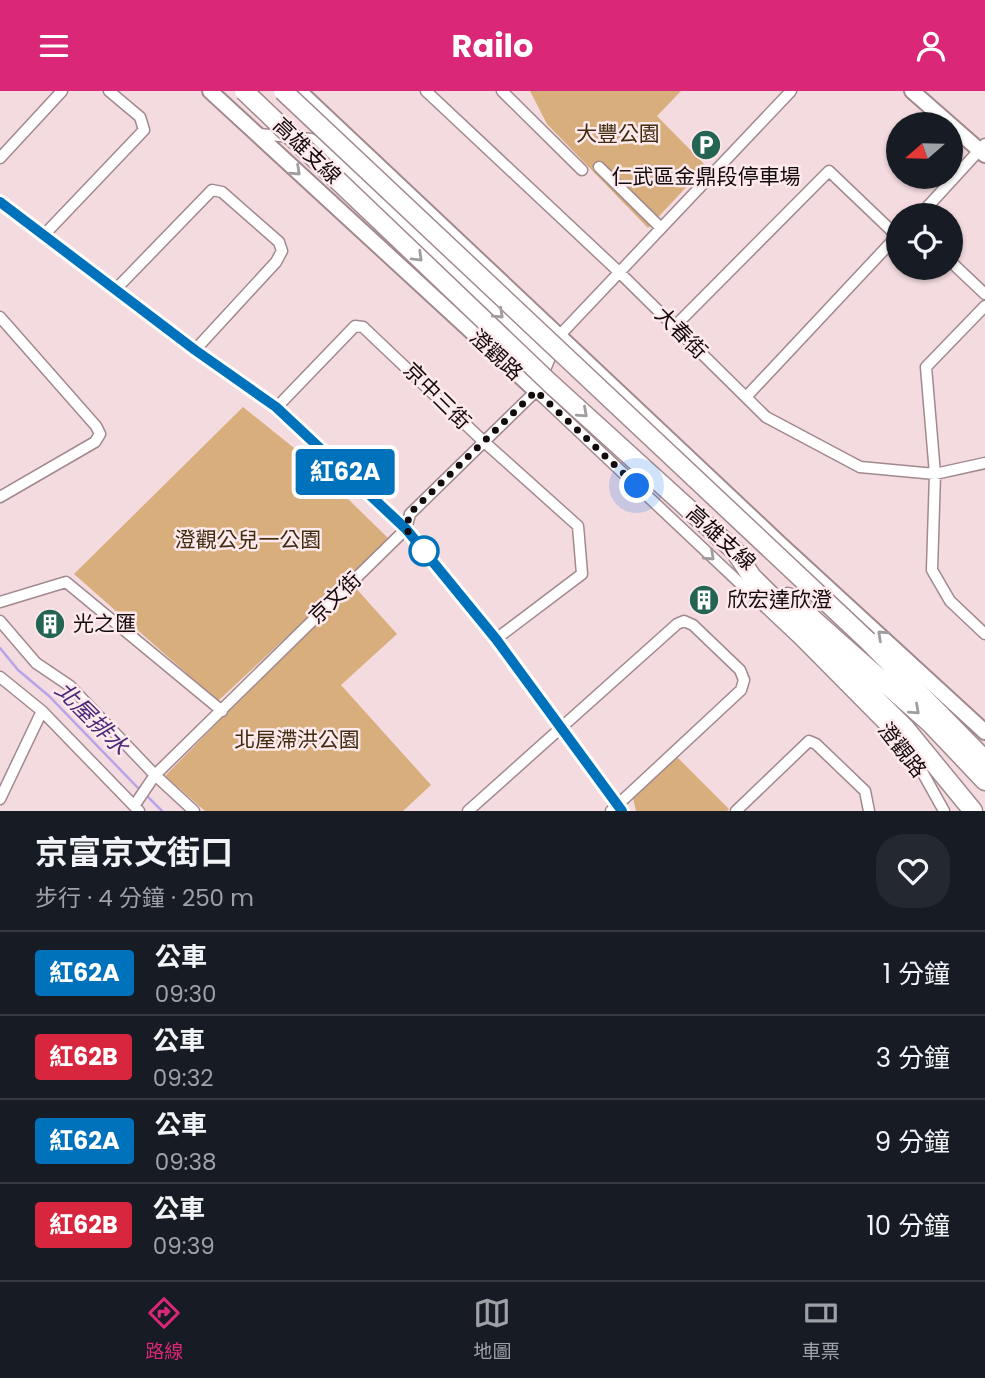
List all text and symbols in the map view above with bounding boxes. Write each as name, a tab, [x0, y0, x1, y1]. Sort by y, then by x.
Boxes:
text: Railo	[452, 23, 533, 68]
icon: menu	[35, 27, 73, 65]
icon: person	[912, 27, 950, 65]
street label: 高雄支線	[267, 111, 348, 190]
north arrow	[886, 112, 962, 189]
map controls	[886, 112, 963, 280]
park label: 大豐公園	[576, 119, 660, 148]
parking icon: 仁武區金鼎段停車場	[689, 128, 723, 162]
one-way arrow	[288, 162, 301, 175]
place label: 仁武區金鼎段停車場	[612, 162, 801, 191]
button: locate	[886, 203, 963, 280]
one-way arrow	[410, 248, 423, 261]
street label: 大春街	[649, 300, 714, 365]
one-way arrow	[491, 306, 504, 318]
street label: 澄觀路	[463, 323, 529, 387]
street label: 京中三街	[397, 356, 477, 436]
one-way arrow	[575, 405, 588, 417]
line badge: 紅62A	[296, 449, 394, 495]
text: 紅62A	[310, 455, 380, 488]
your location	[619, 468, 654, 503]
street label: 高雄支線	[680, 499, 762, 577]
park label: 澄觀公兒一公園	[175, 525, 322, 554]
unlabelled marker	[409, 536, 439, 566]
one-way arrow	[702, 547, 715, 560]
street label: 京文街	[302, 565, 367, 630]
building icon: 欣宏達欣澄	[687, 583, 721, 617]
place label: 欣宏達欣澄	[727, 585, 832, 614]
building icon: 光之匯	[33, 607, 67, 641]
place label: 光之匯	[73, 609, 136, 638]
one-way arrow	[877, 631, 890, 644]
water label: 北屋排水	[48, 674, 137, 763]
one-way arrow	[906, 702, 919, 714]
street label: 澄觀路	[872, 716, 933, 783]
park label: 北屋滯洪公園	[234, 725, 360, 754]
text: 京富京文街口	[35, 829, 233, 876]
button: heart	[876, 834, 950, 908]
text: 步行 · 4 分鐘 · 250 m	[35, 882, 254, 914]
text: 公車	[155, 939, 207, 975]
text: 紅62A	[49, 956, 120, 989]
text: 1 分鐘	[883, 956, 950, 992]
text: 09:30	[155, 978, 217, 1010]
text: 公車	[153, 1023, 205, 1059]
text: 紅62B	[49, 1040, 118, 1073]
text: 3 分鐘	[876, 1040, 950, 1076]
text: 09:32	[153, 1062, 213, 1094]
text: 公車	[155, 1107, 207, 1143]
text: 紅62A	[49, 1124, 120, 1157]
text: 9 分鐘	[875, 1124, 950, 1160]
text: 09:38	[155, 1146, 217, 1178]
text: 公車	[153, 1191, 205, 1227]
text: 紅62B	[49, 1208, 118, 1241]
text: 10 分鐘	[866, 1208, 950, 1244]
text: 09:39	[153, 1230, 215, 1262]
tab: 路線	[145, 1294, 183, 1366]
tab: 地圖	[473, 1294, 512, 1366]
tab: 車票	[802, 1294, 840, 1366]

